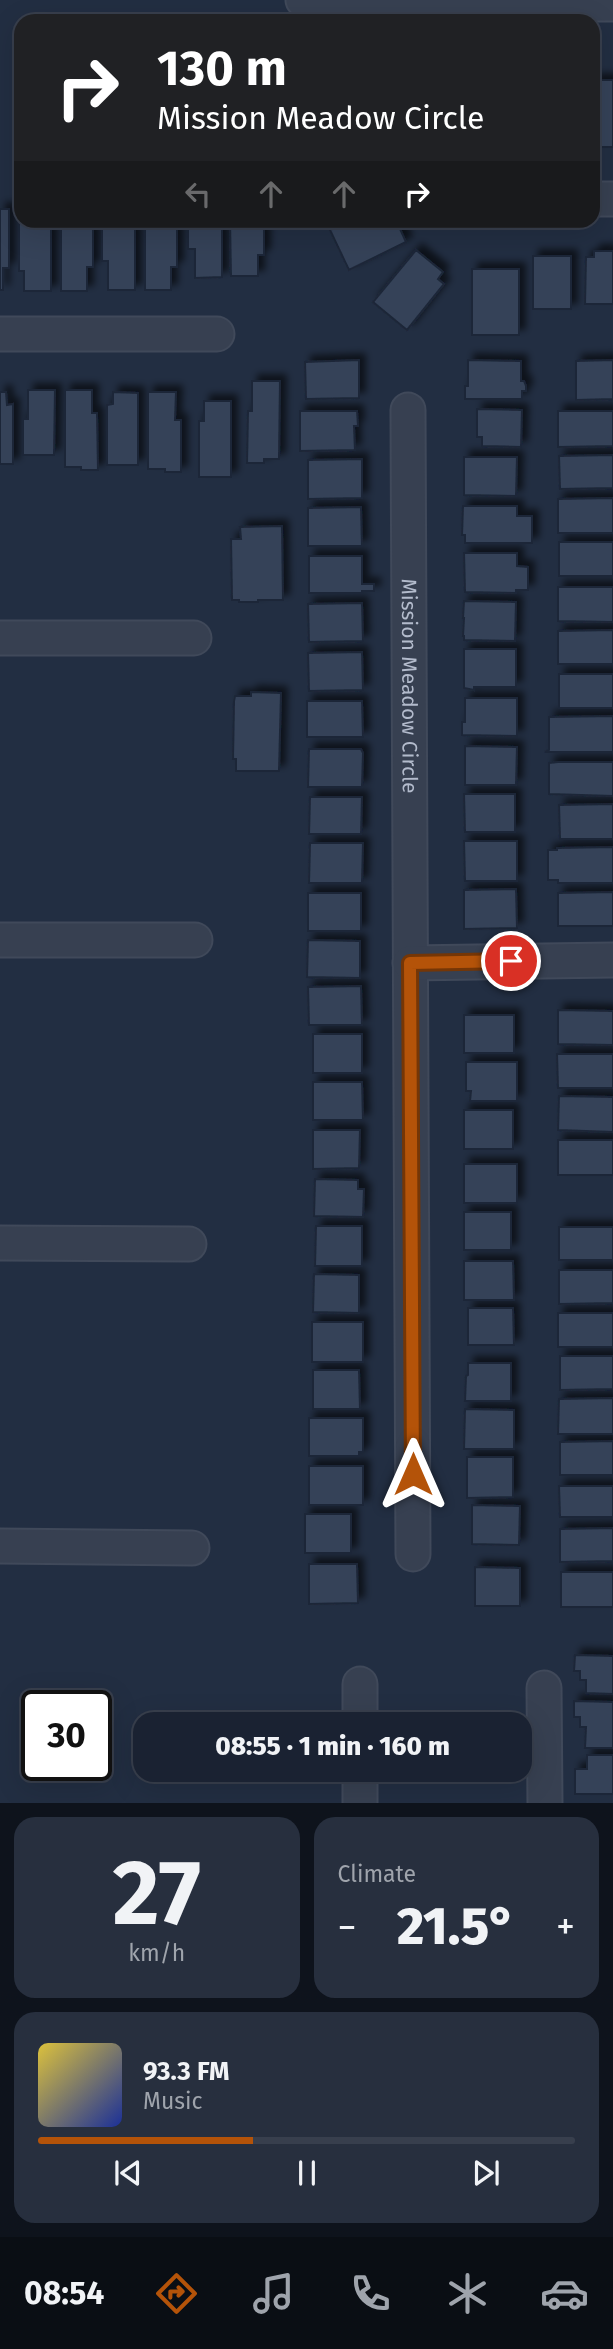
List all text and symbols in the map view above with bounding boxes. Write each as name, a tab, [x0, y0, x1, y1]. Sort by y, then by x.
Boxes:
text: 130 m	[157, 39, 287, 98]
icon: right	[42, 42, 133, 133]
text: Mission Meadow Circle	[157, 99, 484, 137]
icon: left	[179, 175, 217, 213]
icon: ahead	[252, 175, 290, 213]
icon: ahead	[325, 175, 363, 213]
icon: right	[398, 175, 436, 213]
street label: Mission Meadow Circle	[396, 578, 423, 794]
pin	[481, 931, 541, 991]
icon: arrive	[492, 942, 530, 980]
position arrow	[376, 1437, 450, 1511]
speed limit sign: 30	[21, 1690, 112, 1781]
text: 08:55 · 1 min · 160 m	[215, 1731, 450, 1762]
text: 27	[112, 1839, 201, 1948]
text: Climate	[338, 1860, 416, 1888]
text: 21.5°	[397, 1895, 516, 1958]
text: −	[338, 1904, 357, 1950]
text: +	[556, 1904, 575, 1950]
text: km/h	[128, 1939, 185, 1967]
text: 93.3 FM	[143, 2056, 229, 2087]
text: Music	[143, 2087, 203, 2115]
icon: previous	[109, 2154, 147, 2192]
icon: pause	[288, 2154, 326, 2192]
icon: next	[467, 2154, 505, 2192]
icon: directions	[152, 2269, 201, 2318]
icon: music	[249, 2269, 298, 2318]
icon: phone	[346, 2269, 395, 2318]
icon: climate	[443, 2269, 492, 2318]
icon: car	[540, 2269, 589, 2318]
text: 08:54	[24, 2274, 104, 2312]

